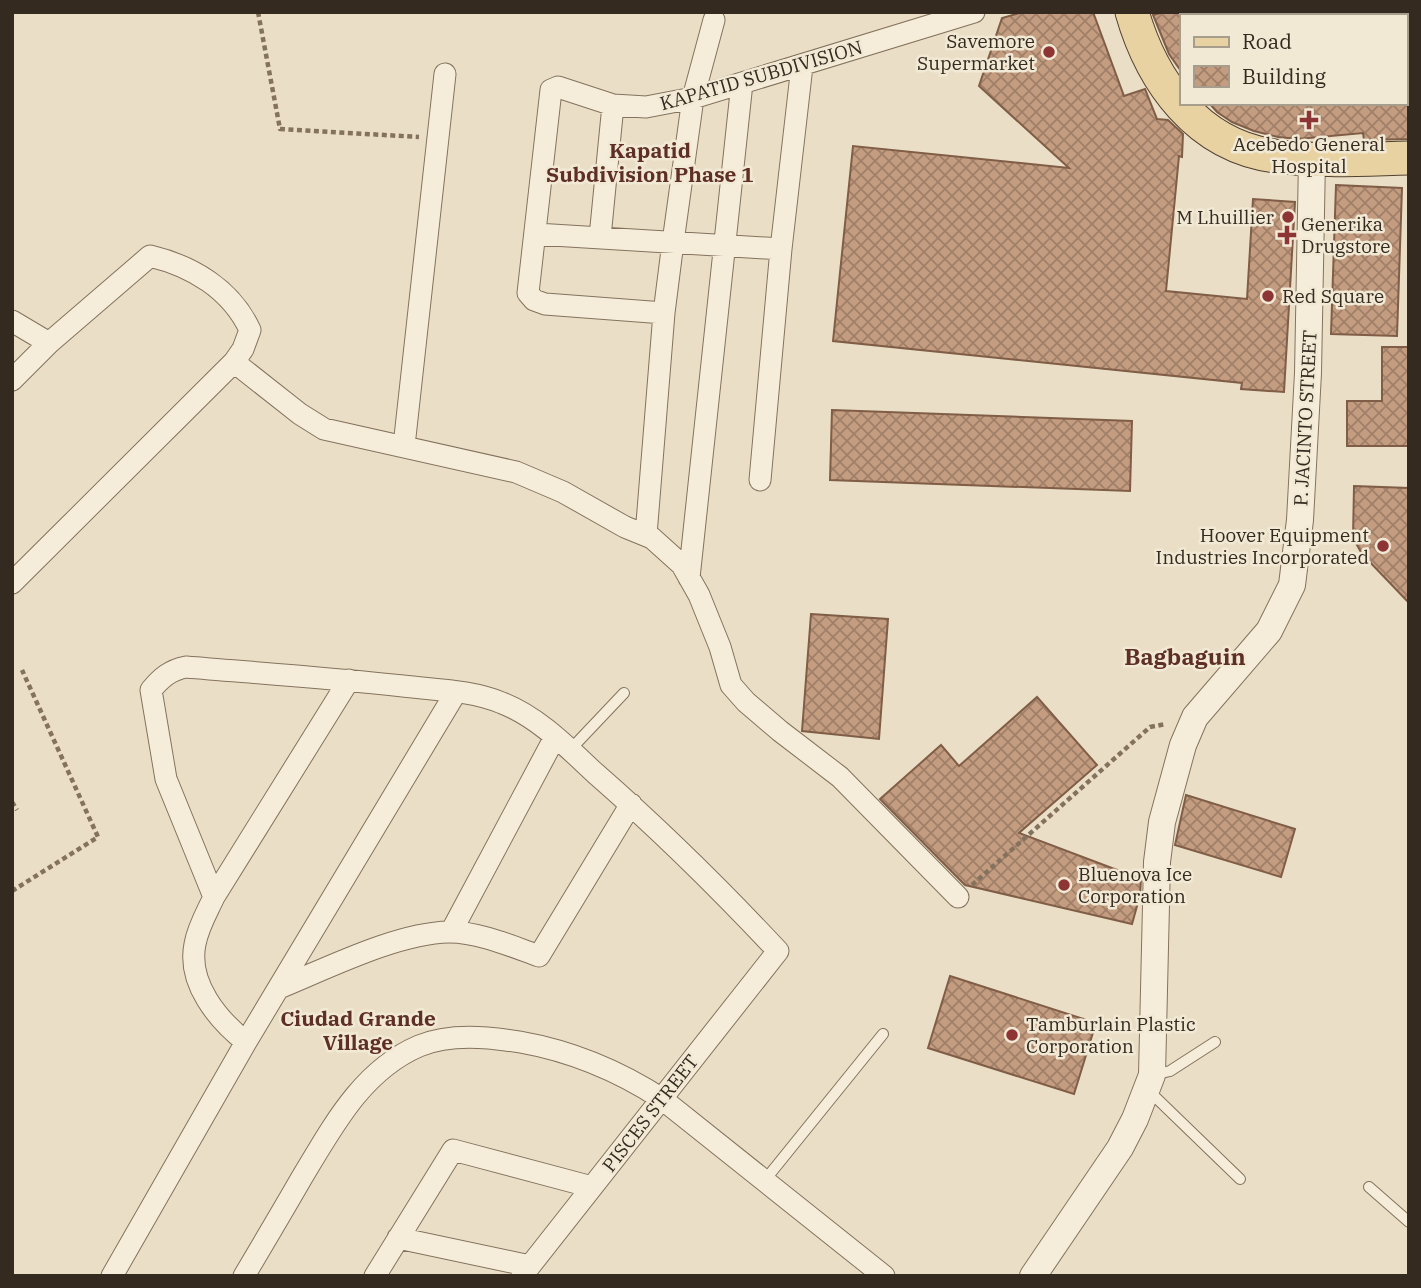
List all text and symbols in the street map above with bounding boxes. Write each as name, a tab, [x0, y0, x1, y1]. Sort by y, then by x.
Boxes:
legend	[1180, 14, 1407, 105]
text: Road	[1242, 27, 1292, 55]
place label: Savemore Supermarket	[917, 29, 1035, 75]
street label: KAPATID SUBDIVISION	[657, 35, 865, 115]
marker: Savemore Supermarket	[1041, 44, 1057, 60]
text: Building	[1242, 62, 1327, 90]
marker: Acebedo General Hospital	[1299, 110, 1319, 130]
place label: Acebedo General Hospital	[1233, 132, 1385, 178]
district label: Kapatid Subdivision Phase 1	[546, 136, 754, 188]
place label: M Lhuillier	[1176, 205, 1275, 229]
marker: M Lhuillier	[1280, 209, 1296, 225]
place label: Generika Drugstore	[1301, 212, 1390, 258]
marker: Generika Drugstore	[1279, 227, 1295, 243]
place label: Red Square	[1282, 284, 1384, 308]
marker: Red Square	[1260, 288, 1276, 304]
street label: P. JACINTO STREET	[1288, 329, 1322, 507]
place label: Hoover Equipment Industries Incorporated	[1156, 523, 1369, 569]
marker: Hoover Equipment Industries Incorporated	[1375, 538, 1391, 554]
district label: Bagbaguin	[1124, 641, 1246, 671]
place label: Bluenova Ice Corporation	[1078, 862, 1192, 908]
marker: Bluenova Ice Corporation	[1056, 877, 1072, 893]
district label: Ciudad Grande Village	[280, 1004, 436, 1056]
place label: Tamburlain Plastic Corporation	[1026, 1012, 1196, 1058]
marker: Tamburlain Plastic Corporation	[1004, 1027, 1020, 1043]
street label: PISCES STREET	[597, 1049, 703, 1177]

